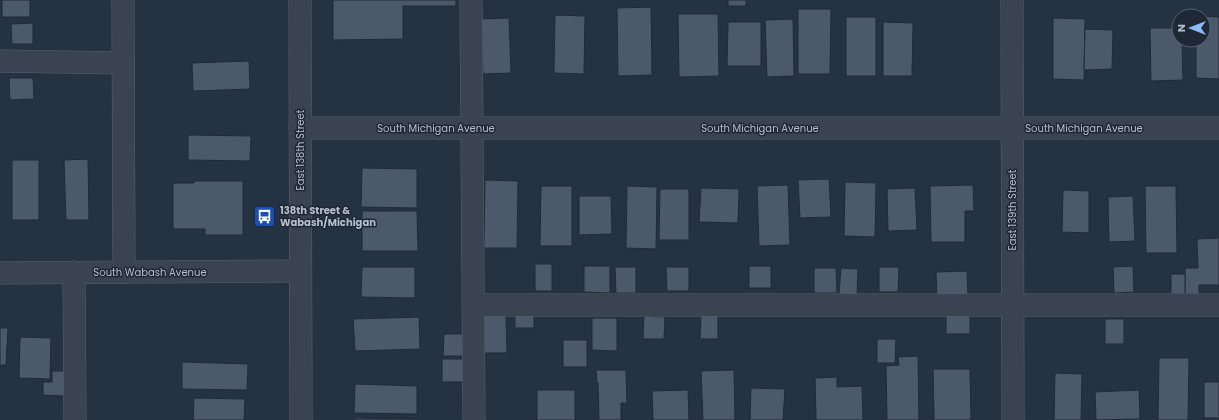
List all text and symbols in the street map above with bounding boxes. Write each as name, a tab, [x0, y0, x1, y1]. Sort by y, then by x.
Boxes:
north arrow	[1171, 8, 1211, 48]
text: N	[1173, 24, 1189, 32]
street label: East 138th Street	[293, 109, 308, 190]
street label: South Michigan Avenue	[377, 121, 495, 136]
street label: South Michigan Avenue	[701, 121, 819, 136]
street label: South Michigan Avenue	[1025, 121, 1143, 136]
street label: East 139th Street	[1005, 169, 1020, 250]
bus stop icon: 138th Street & Wabash/Michigan	[252, 203, 278, 229]
place label: 138th Street & Wabash/Michigan	[280, 203, 376, 230]
street label: South Wabash Avenue	[93, 265, 207, 280]

